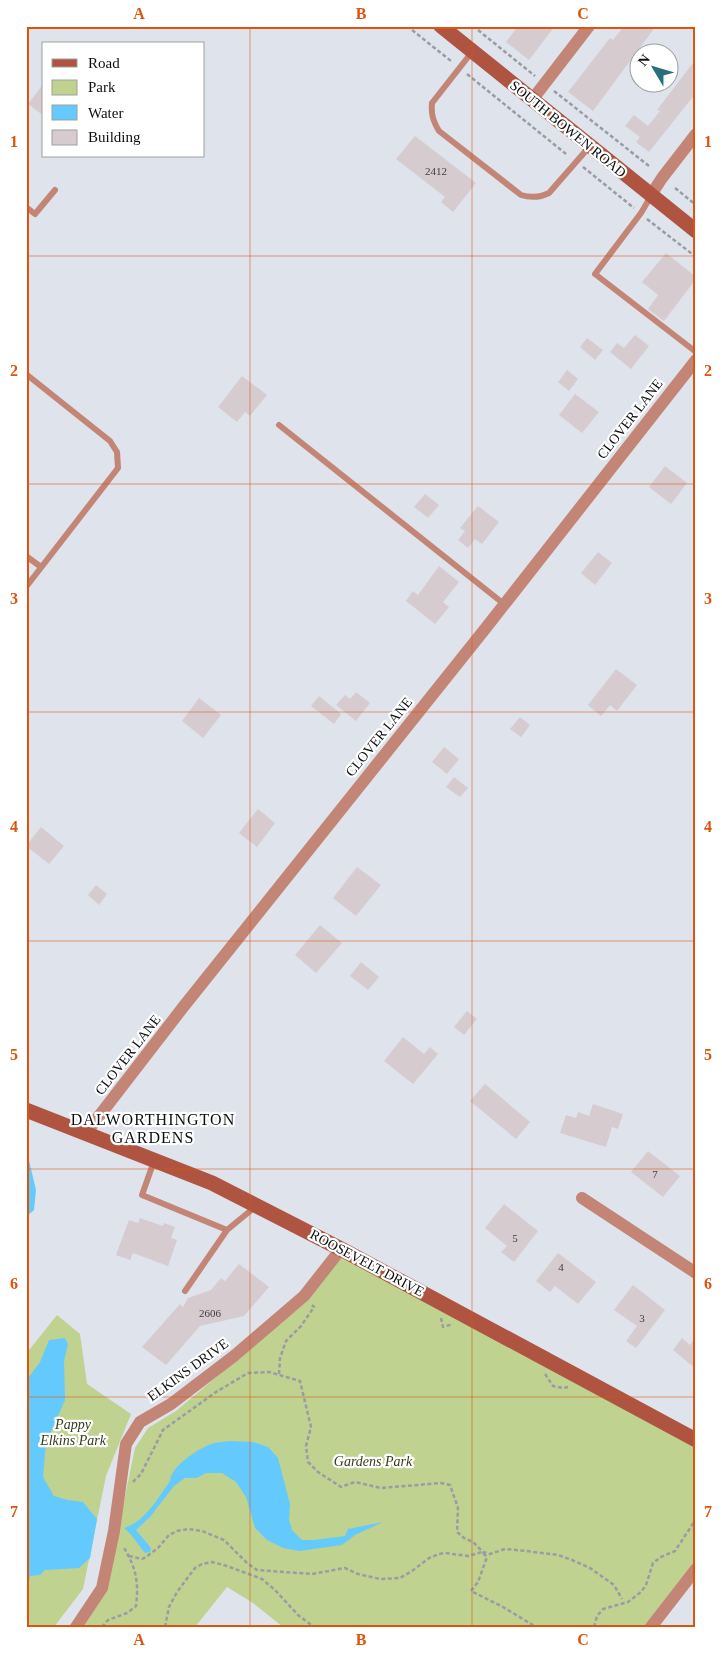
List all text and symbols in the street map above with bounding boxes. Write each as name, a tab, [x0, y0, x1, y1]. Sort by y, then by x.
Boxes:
text: A	[133, 5, 145, 22]
text: B	[356, 5, 367, 22]
text: C	[577, 5, 589, 22]
legend	[42, 42, 205, 158]
north arrow	[630, 42, 680, 92]
text: N	[635, 52, 653, 69]
text: Road	[88, 55, 120, 71]
street label: SOUTH BOWEN ROAD	[507, 78, 629, 180]
text: Park	[88, 79, 116, 95]
text: Water	[88, 105, 123, 121]
text: Building	[88, 129, 141, 145]
text: 1	[10, 133, 18, 150]
text: 1	[704, 133, 712, 150]
house number: 2412	[425, 165, 447, 177]
text: 2	[10, 362, 18, 379]
text: 2	[704, 362, 712, 379]
street label: CLOVER LANE	[594, 376, 666, 462]
text: 3	[10, 590, 18, 607]
text: 3	[704, 590, 712, 607]
street label: CLOVER LANE	[343, 695, 415, 779]
text: 4	[10, 818, 18, 835]
text: 4	[704, 818, 712, 835]
street label: CLOVER LANE	[92, 1012, 164, 1098]
text: 5	[10, 1046, 18, 1063]
text: 5	[704, 1046, 712, 1063]
district label: DALWORTHINGTON GARDENS	[71, 1111, 235, 1146]
house number: 7	[652, 1168, 658, 1180]
street label: ROOSEVELT DRIVE	[308, 1227, 426, 1299]
house number: 5	[512, 1232, 518, 1244]
house number: 4	[558, 1261, 564, 1273]
text: 6	[10, 1275, 18, 1292]
text: 6	[704, 1275, 712, 1292]
house number: 2606	[199, 1307, 222, 1319]
house number: 3	[639, 1312, 645, 1324]
street label: ELKINS DRIVE	[145, 1336, 231, 1404]
park label: Pappy Elkins Park	[39, 1417, 107, 1448]
park label: Gardens Park	[334, 1454, 413, 1469]
text: 7	[10, 1503, 18, 1520]
text: 7	[704, 1503, 712, 1520]
text: A	[133, 1631, 145, 1648]
text: B	[356, 1631, 367, 1648]
text: C	[577, 1631, 589, 1648]

